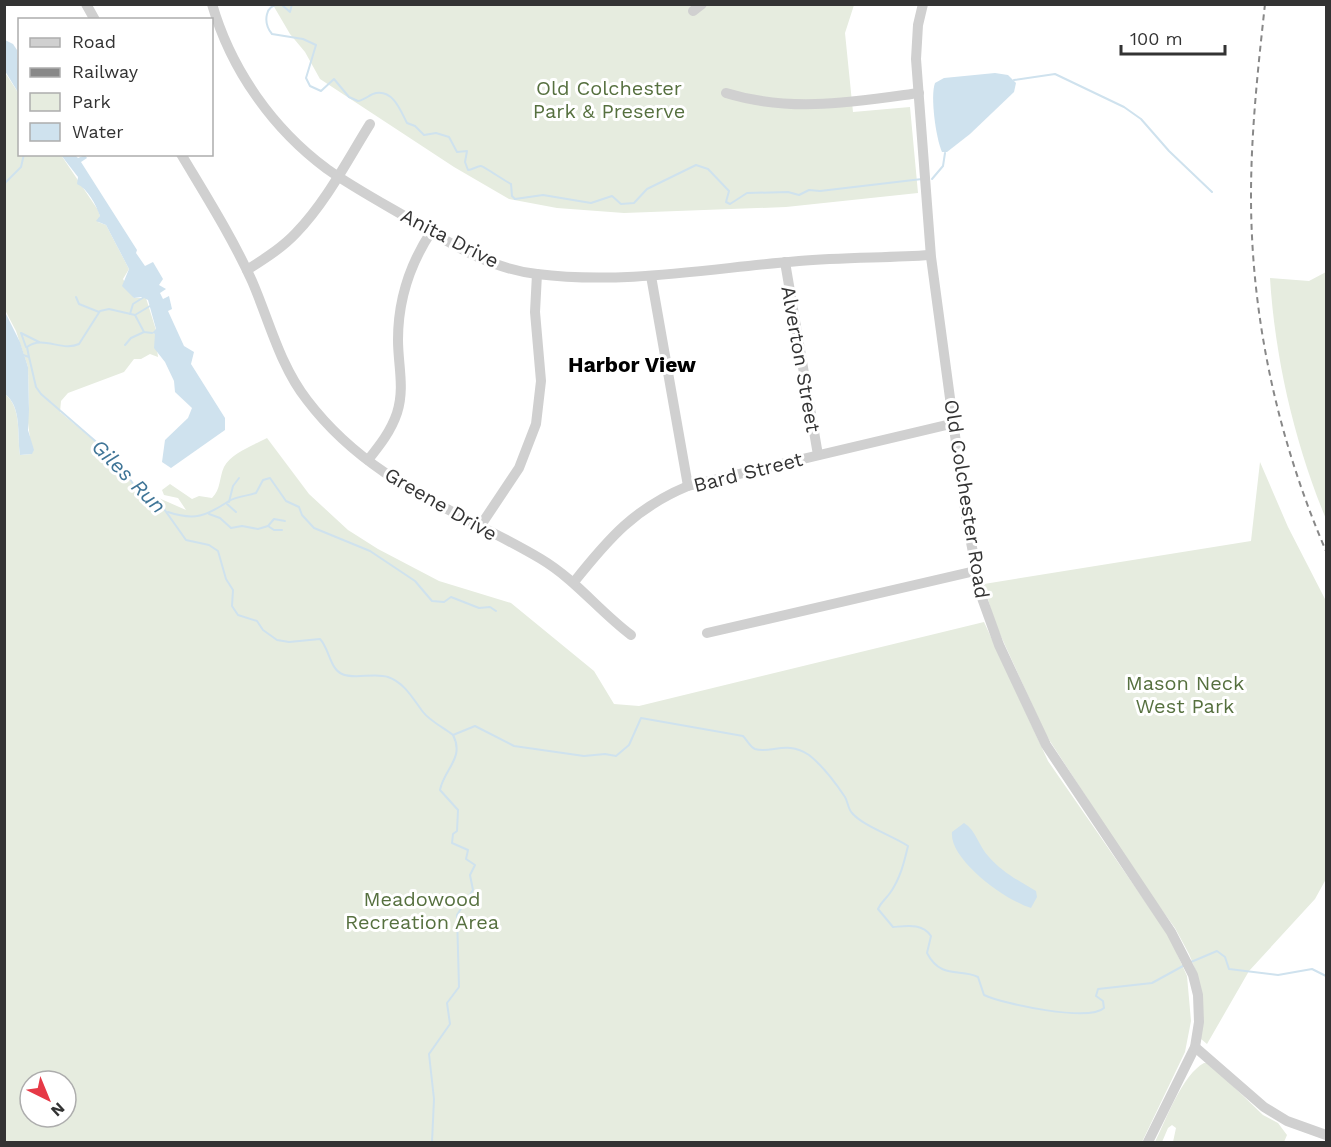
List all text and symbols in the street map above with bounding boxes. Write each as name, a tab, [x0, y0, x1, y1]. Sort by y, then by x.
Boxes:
legend	[18, 18, 213, 156]
scale bar	[1121, 18, 1224, 56]
text: 100 m	[1130, 28, 1183, 49]
text: Road	[72, 31, 116, 52]
text: Railway	[72, 61, 139, 82]
park label: Old Colchester Park & Preserve	[533, 76, 685, 123]
text: Park	[72, 91, 111, 112]
text: Water	[72, 121, 124, 142]
street label: Anita Drive	[397, 203, 503, 273]
street label: Alverton Street	[776, 284, 826, 435]
district label: Harbor View	[568, 352, 696, 377]
street label: Old Colchester Road	[939, 398, 995, 600]
water label: Giles Run	[87, 434, 171, 518]
street label: Bard Street	[691, 447, 806, 497]
street label: Greene Drive	[380, 462, 502, 546]
park label: Mason Neck West Park	[1126, 671, 1244, 718]
park label: Meadowood Recreation Area	[345, 887, 499, 934]
north arrow	[18, 1069, 78, 1129]
text: N	[47, 1099, 69, 1121]

